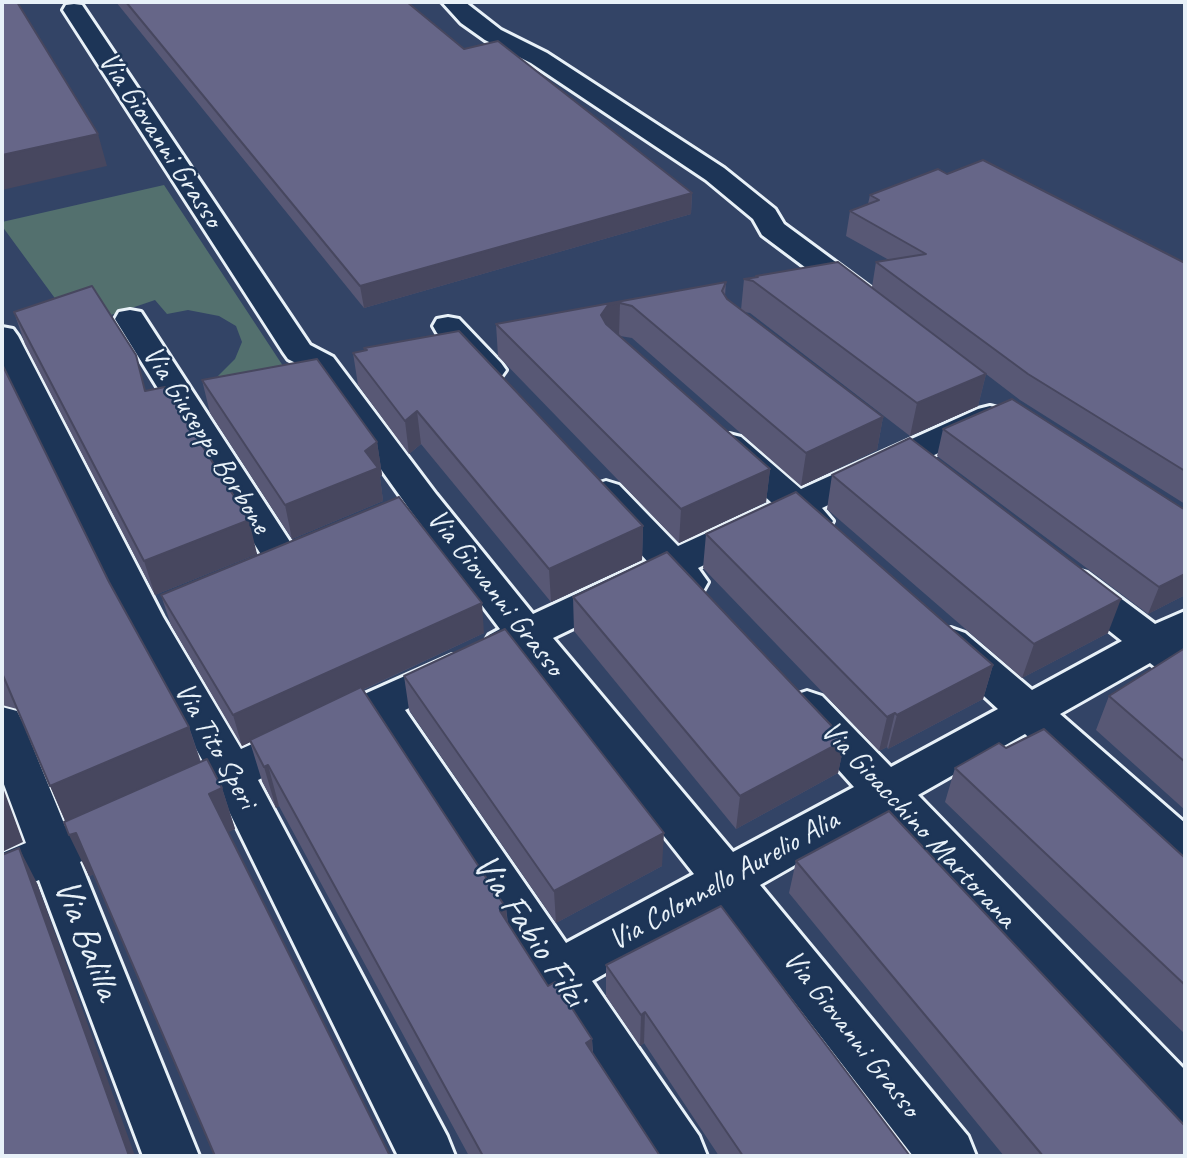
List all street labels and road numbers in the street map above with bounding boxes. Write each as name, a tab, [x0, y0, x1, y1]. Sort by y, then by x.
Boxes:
street label: Via Giovanni Grasso	[90, 45, 230, 235]
street label: Via Giuseppe Borbone	[134, 339, 278, 541]
street label: Via Giovanni Grasso	[419, 502, 571, 684]
street label: Via Tito Speri	[166, 677, 264, 815]
street label: Via Gioacchino Martorana	[813, 714, 1023, 936]
street label: Via Colonnello Aurelio Alia	[603, 803, 845, 959]
street label: Via Fabio Filzi	[462, 846, 596, 1016]
street label: Via Balilla	[43, 874, 129, 1006]
street label: Via Giovanni Grasso	[775, 943, 927, 1125]

